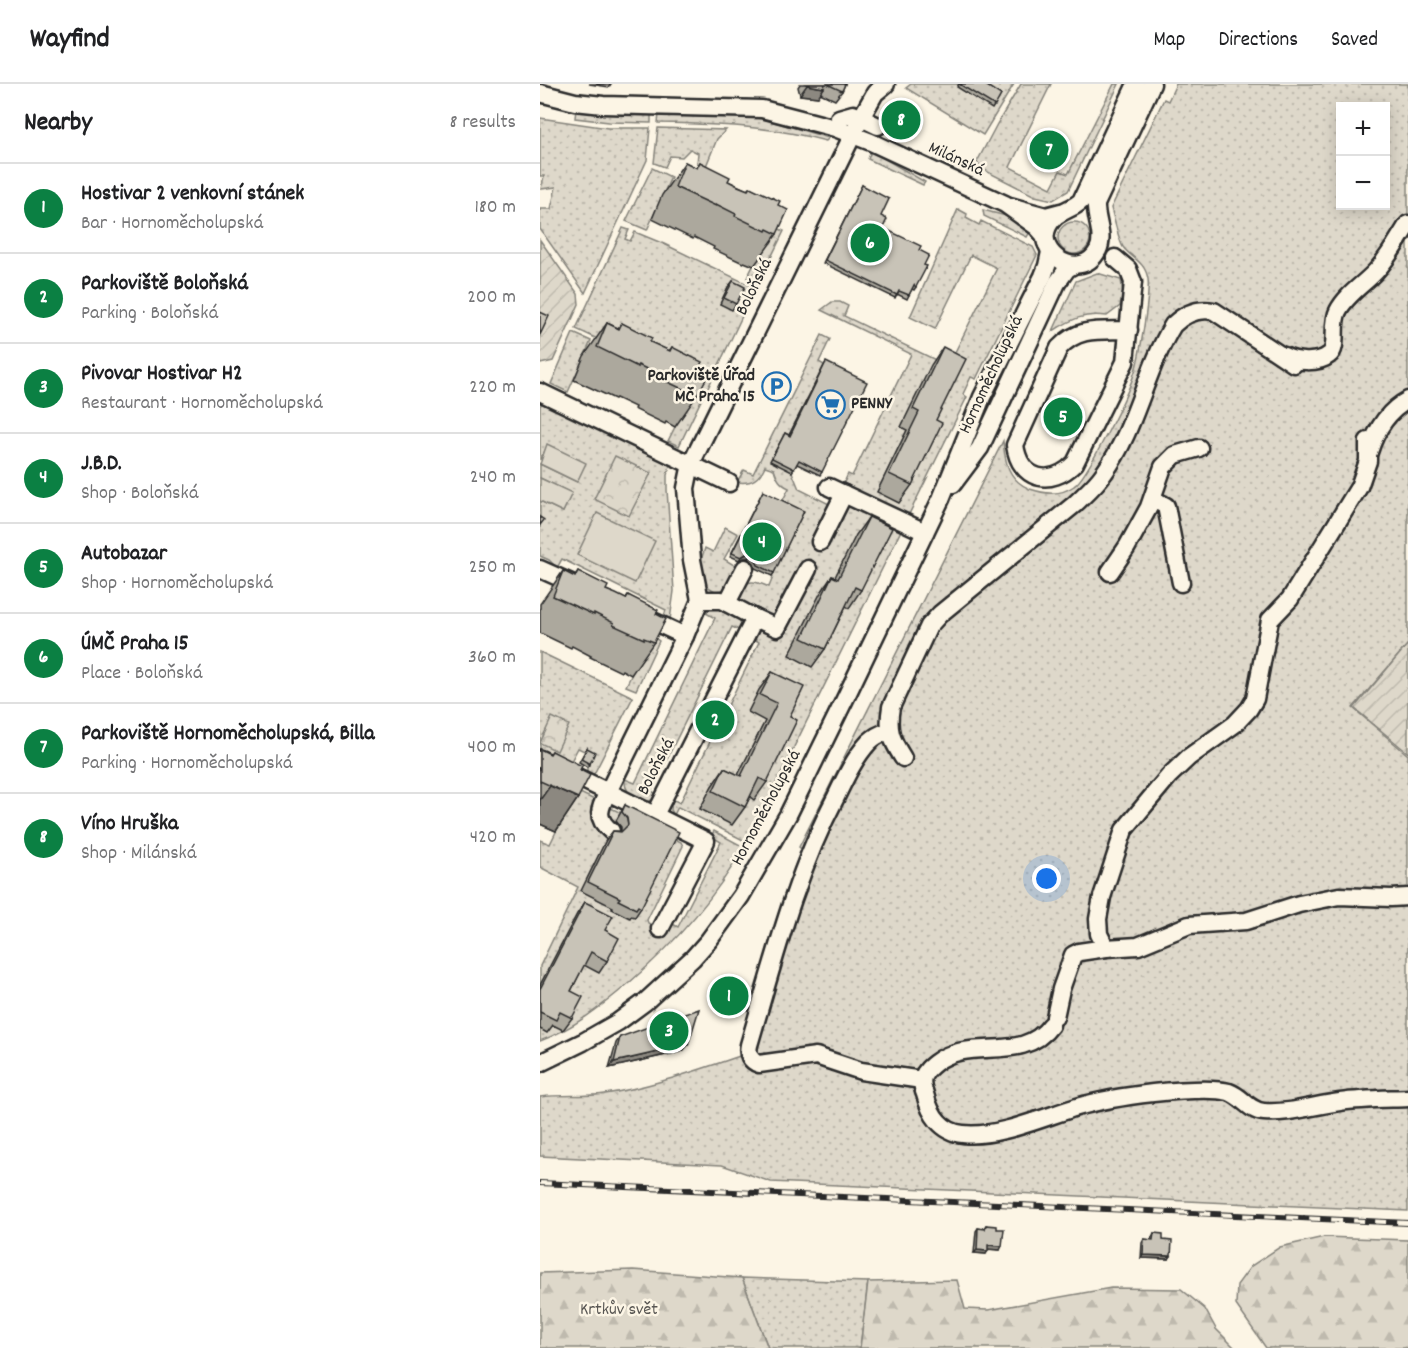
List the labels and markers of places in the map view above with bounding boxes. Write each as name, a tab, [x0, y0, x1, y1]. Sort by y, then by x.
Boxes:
pin: 8	[882, 98, 920, 142]
pin: 7	[1030, 128, 1068, 172]
pin: 6	[850, 220, 890, 266]
place label: Parkoviště Úřad MČ Praha 15	[648, 364, 755, 410]
parking icon: Parkoviště Úřad MČ Praha 15	[760, 370, 792, 402]
supermarket icon: PENNY	[814, 388, 846, 420]
place label: PENNY	[851, 392, 893, 417]
pin: 5	[1044, 394, 1082, 440]
pin: 4	[742, 520, 782, 564]
pin: 2	[696, 698, 735, 742]
pin: 1	[710, 974, 748, 1018]
pin: 3	[650, 1008, 688, 1054]

